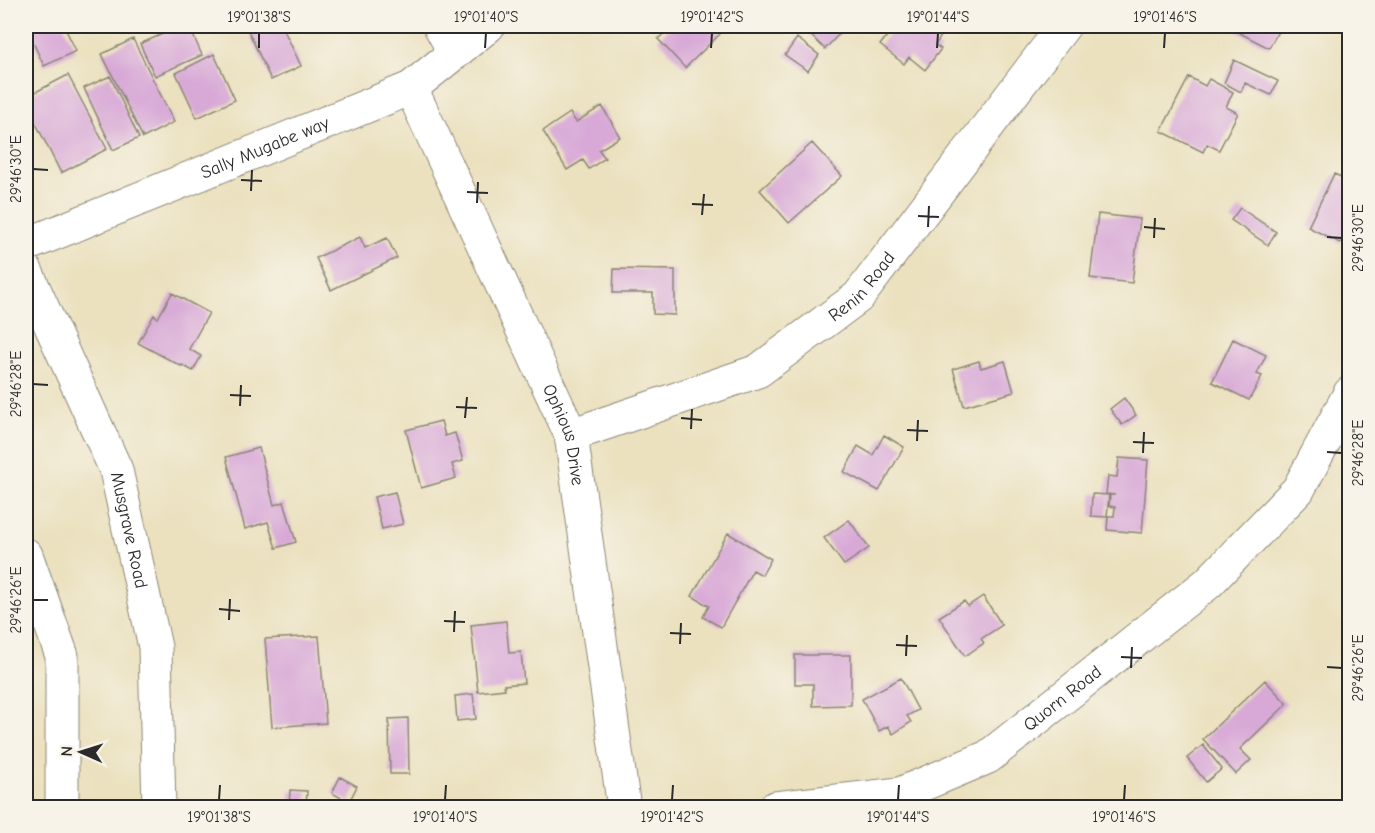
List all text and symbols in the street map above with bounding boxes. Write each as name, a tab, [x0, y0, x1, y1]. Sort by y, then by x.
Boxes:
text: 19°01'38"S	[227, 8, 291, 26]
text: 19°01'40"S	[454, 8, 518, 26]
text: 19°01'42"S	[680, 8, 744, 26]
text: 19°01'44"S	[907, 8, 969, 26]
text: 19°01'46"S	[1133, 8, 1197, 26]
street label: Sally Mugabe way	[198, 112, 333, 184]
text: 29°46'30"E	[7, 135, 25, 203]
text: 29°46'30"E	[1349, 204, 1367, 272]
street label: Renin Road	[824, 248, 900, 326]
text: 29°46'28"E	[7, 351, 25, 417]
street label: Ophious Drive	[538, 381, 588, 487]
text: 29°46'28"E	[1349, 420, 1367, 486]
street label: Musgrave Road	[106, 470, 152, 590]
text: 29°46'26"E	[7, 567, 25, 634]
text: 29°46'26"E	[1349, 635, 1367, 702]
street label: Quorn Road	[1019, 661, 1106, 736]
north arrow	[51, 722, 111, 782]
text: N	[58, 746, 76, 757]
text: 19°01'38"S	[187, 808, 251, 826]
text: 19°01'40"S	[413, 808, 477, 826]
text: 19°01'42"S	[640, 808, 704, 826]
text: 19°01'44"S	[867, 808, 929, 826]
text: 19°01'46"S	[1092, 808, 1156, 826]

